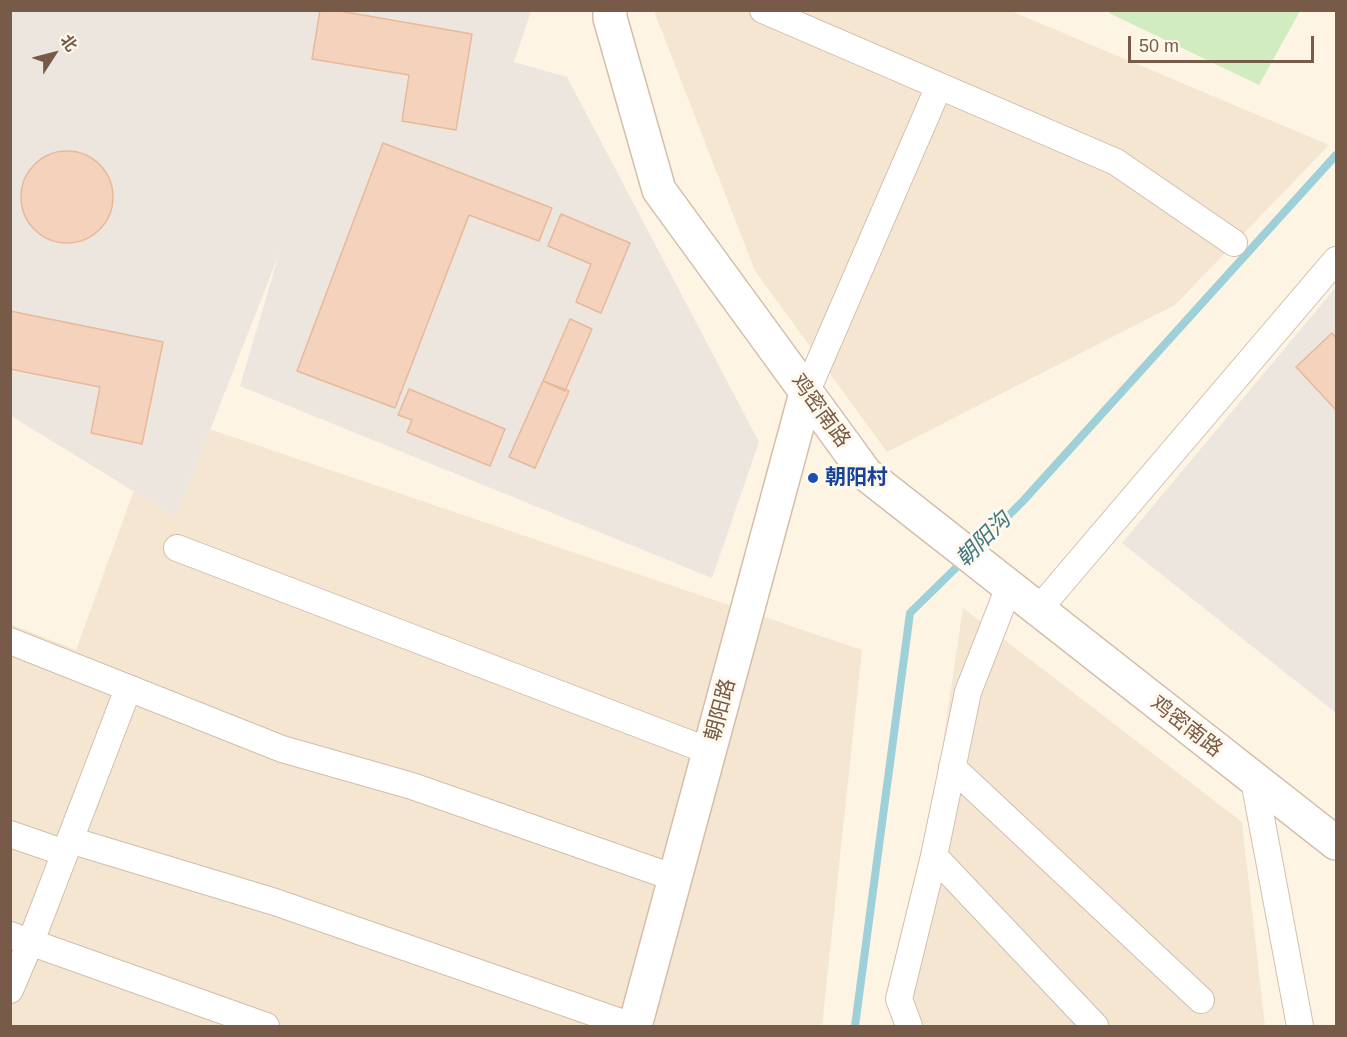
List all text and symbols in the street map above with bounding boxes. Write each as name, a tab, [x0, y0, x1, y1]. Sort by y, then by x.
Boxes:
north arrow	[24, 24, 84, 84]
scale bar	[1131, 24, 1317, 62]
text: 北	[57, 32, 81, 55]
text: 50 m	[1139, 36, 1179, 56]
street label: 鸡密南路	[785, 370, 855, 452]
place label: 朝阳村	[825, 465, 888, 491]
marker: 朝阳村	[806, 471, 820, 485]
water label: 朝阳沟	[951, 507, 1017, 573]
street label: 朝阳路	[701, 676, 741, 744]
street label: 鸡密南路	[1145, 691, 1227, 763]

